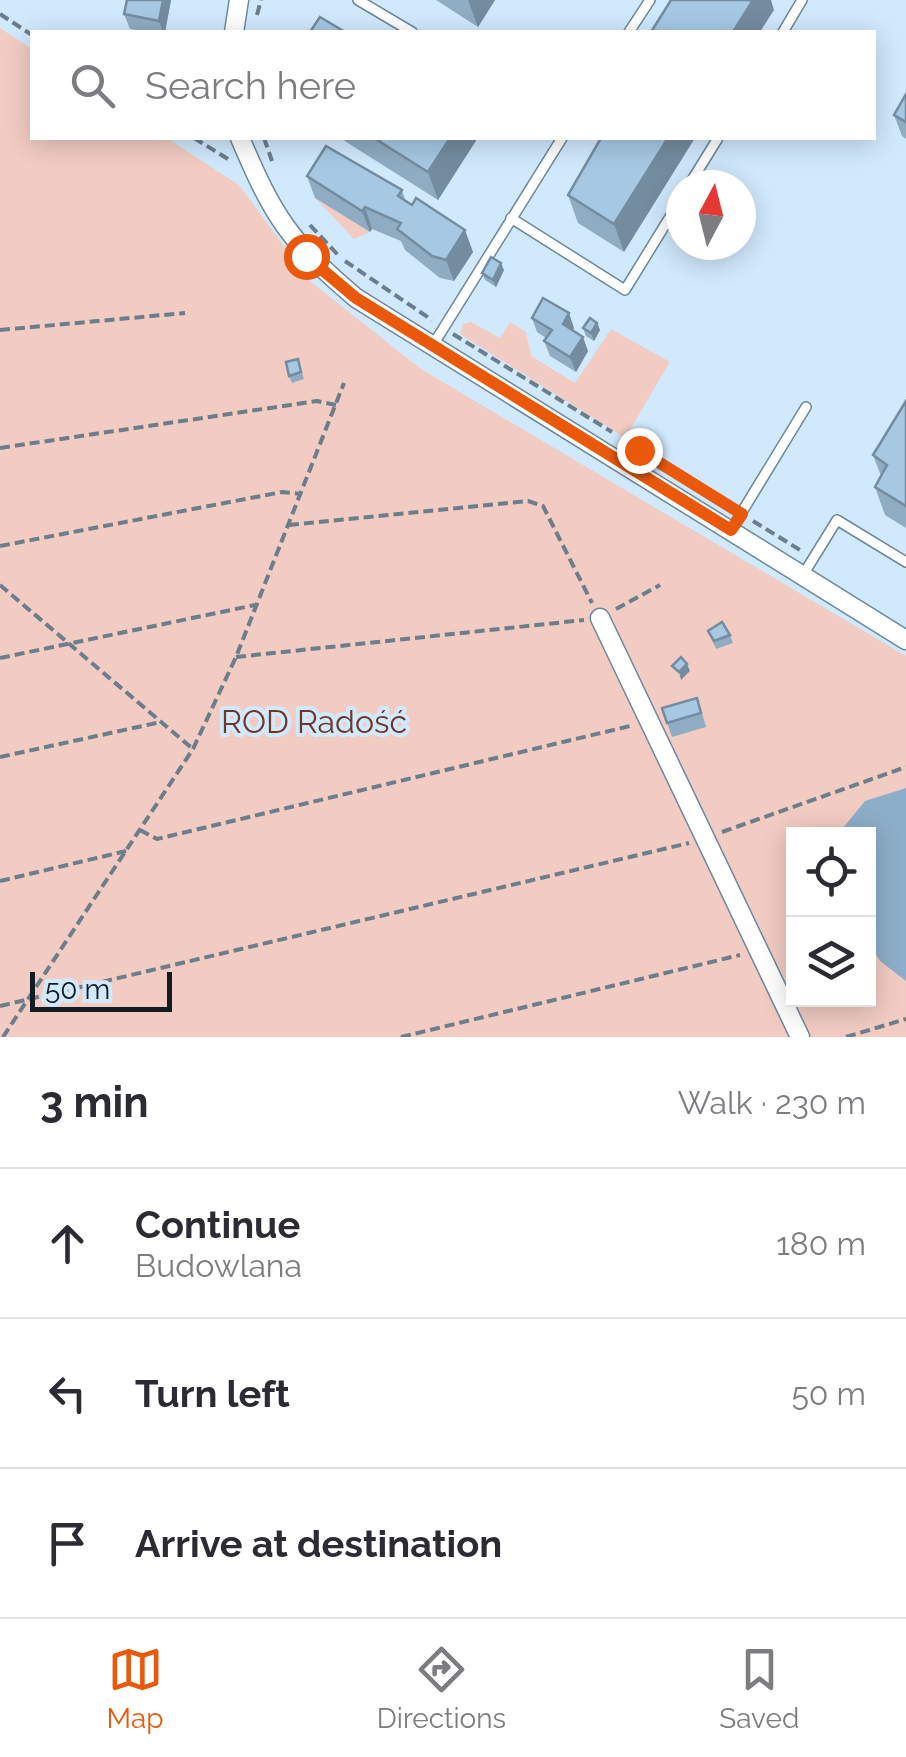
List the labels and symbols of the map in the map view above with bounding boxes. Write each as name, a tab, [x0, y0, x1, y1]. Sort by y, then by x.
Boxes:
north arrow	[666, 170, 756, 260]
route start	[284, 234, 330, 280]
route end	[617, 428, 663, 474]
park label: ROD Radość	[221, 703, 407, 740]
scale bar	[30, 967, 172, 1011]

